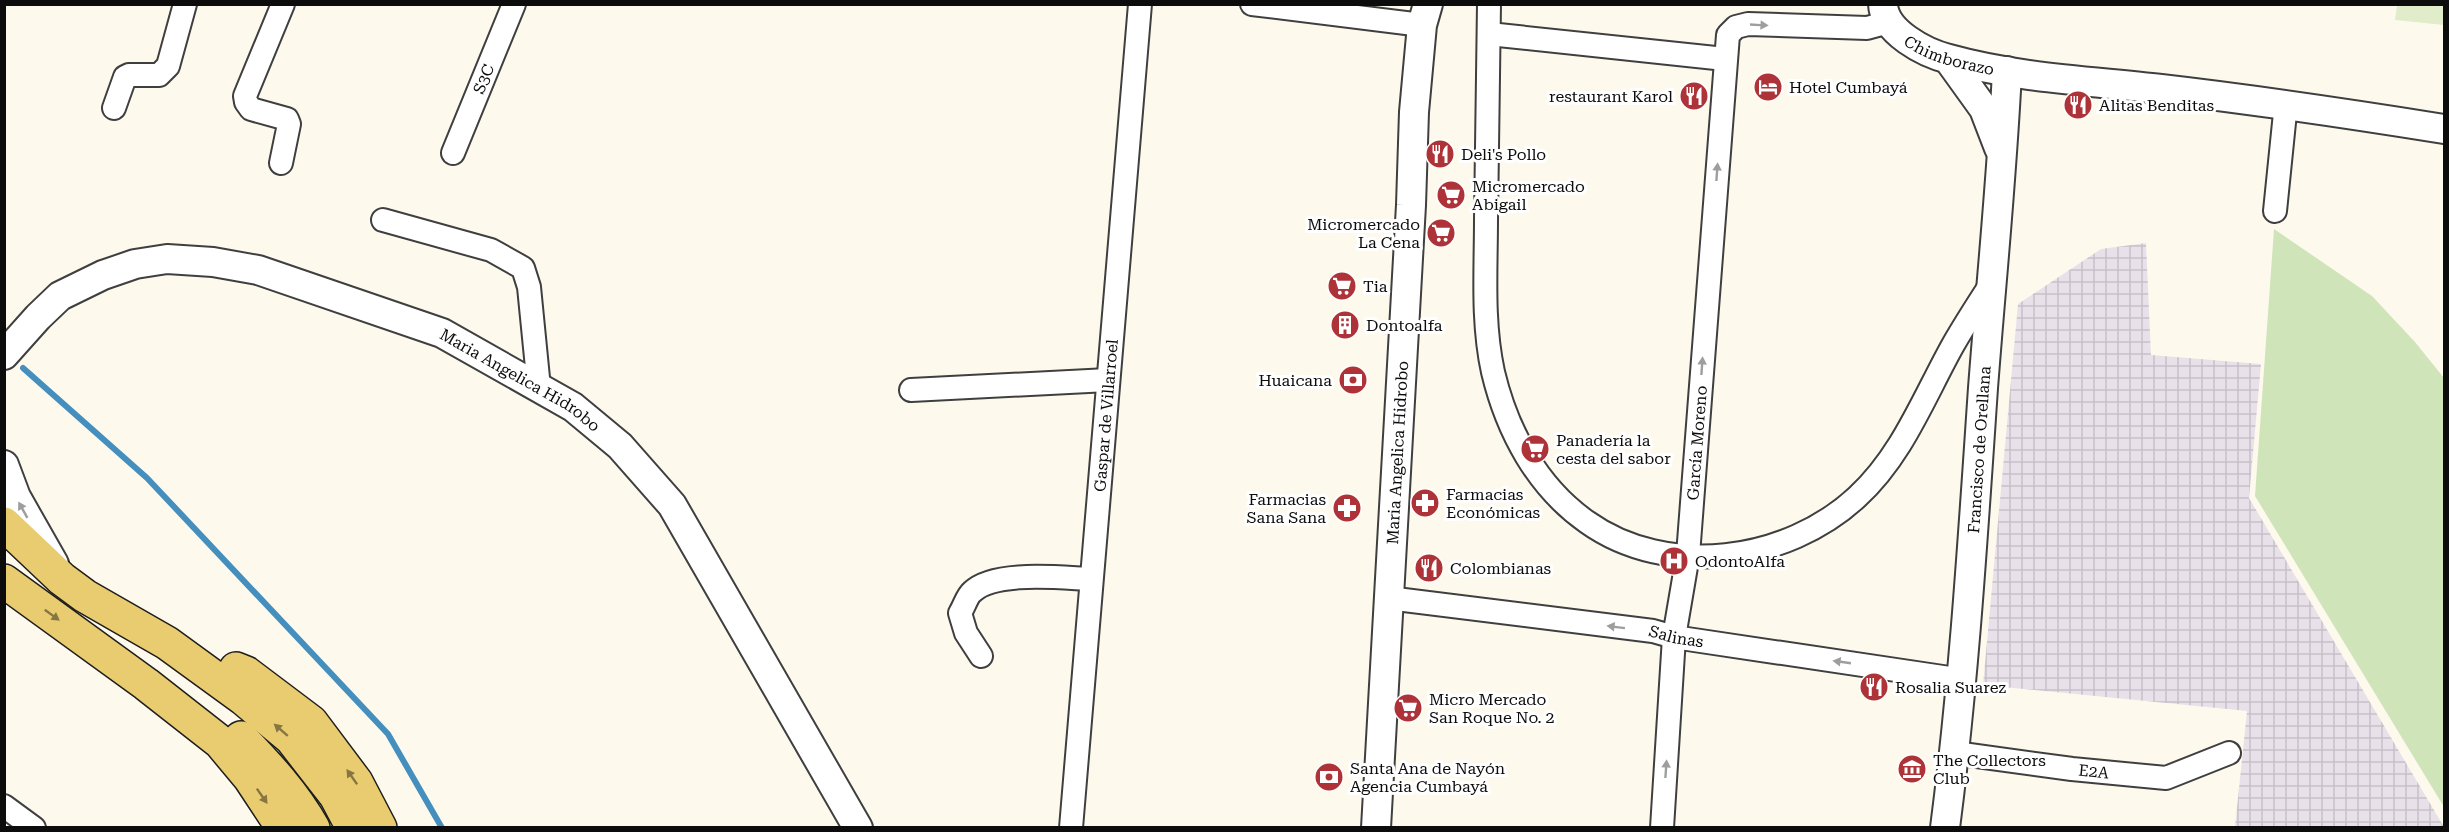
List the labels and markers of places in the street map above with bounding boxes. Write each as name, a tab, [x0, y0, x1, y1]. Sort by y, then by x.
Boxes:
hotel icon: Hotel Cumbayá	[1752, 71, 1784, 103]
place label: Hotel Cumbayá	[1789, 78, 1908, 97]
restaurant icon: restaurant Karol	[1678, 80, 1710, 112]
place label: restaurant Karol	[1549, 87, 1673, 106]
restaurant icon: Alitas Benditas	[2062, 89, 2094, 121]
place label: Alitas Benditas	[2099, 96, 2214, 115]
restaurant icon: Deli's Pollo	[1424, 138, 1456, 170]
place label: Deli's Pollo	[1461, 145, 1546, 164]
place label: Micromercado Abigail	[1472, 177, 1585, 214]
supermarket icon: Micromercado Abigail	[1435, 179, 1467, 211]
place label: Micromercado La Cena	[1307, 215, 1420, 252]
supermarket icon: Micromercado La Cena	[1425, 217, 1457, 249]
supermarket icon: Tia	[1326, 270, 1358, 302]
place label: Tia	[1363, 277, 1388, 296]
building icon: Dontoalfa	[1329, 309, 1361, 341]
place label: Dontoalfa	[1366, 316, 1443, 335]
bank icon: Huaicana	[1337, 364, 1369, 396]
place label: Huaicana	[1258, 371, 1332, 390]
place label: Panadería la cesta del sabor	[1556, 431, 1671, 468]
supermarket icon: Panadería la cesta del sabor	[1519, 433, 1551, 465]
place label: Farmacias Económicas	[1446, 485, 1541, 522]
pharmacy icon: Farmacias Económicas	[1409, 487, 1441, 519]
place label: Farmacias Sana Sana	[1247, 490, 1326, 527]
pharmacy icon: Farmacias Sana Sana	[1331, 492, 1363, 524]
hospital icon: OdontoAlfa	[1658, 545, 1690, 577]
restaurant icon: Colombianas	[1413, 552, 1445, 584]
place label: OdontoAlfa	[1695, 552, 1785, 571]
place label: Colombianas	[1450, 559, 1552, 578]
restaurant icon: Rosalia Suarez	[1858, 671, 1890, 703]
place label: Rosalia Suarez	[1895, 678, 2006, 697]
place label: Micro Mercado San Roque No. 2	[1429, 690, 1555, 727]
supermarket icon: Micro Mercado San Roque No. 2	[1392, 692, 1424, 724]
place label: The Collectors Club	[1933, 751, 2046, 788]
museum icon: The Collectors Club	[1896, 753, 1928, 785]
place label: Santa Ana de Nayón Agencia Cumbayá	[1350, 759, 1505, 796]
bank icon: Santa Ana de Nayón Agencia Cumbayá	[1313, 761, 1345, 793]

